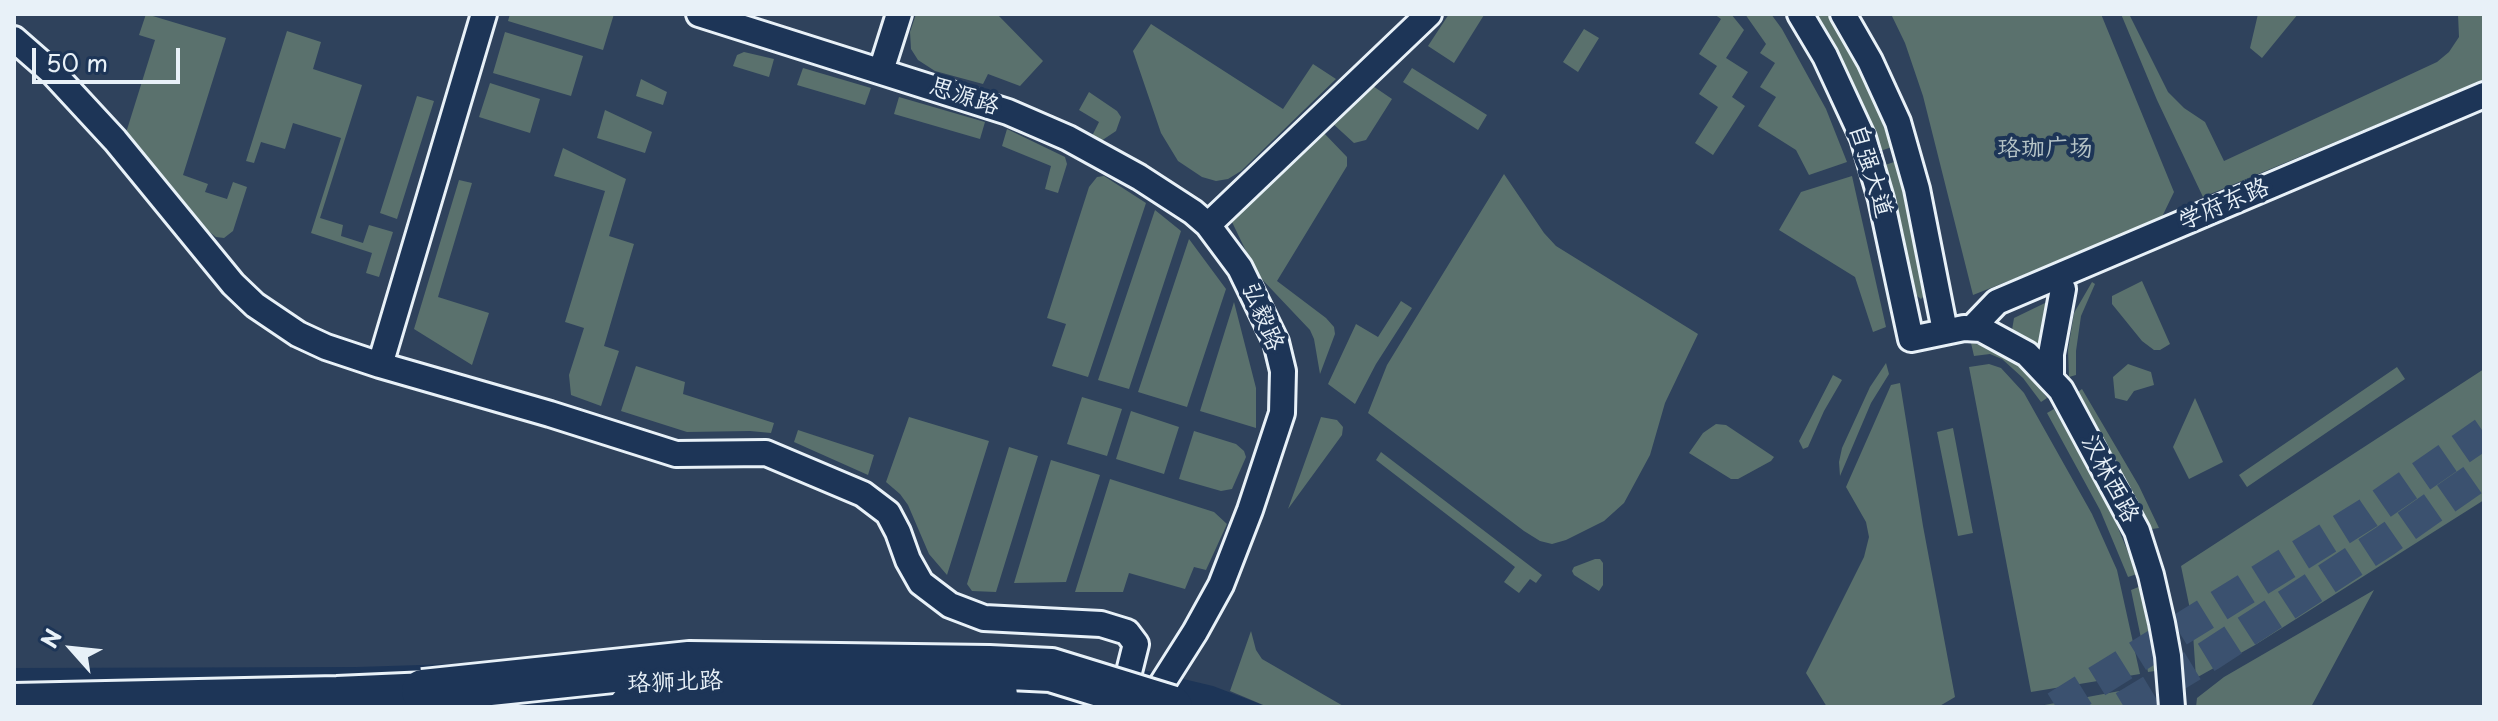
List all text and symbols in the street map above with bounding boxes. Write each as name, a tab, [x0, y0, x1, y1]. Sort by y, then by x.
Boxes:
scale bar	[36, 32, 184, 82]
text: 50 m	[46, 44, 108, 80]
street label: 思源路	[925, 72, 1003, 122]
street label: 自强大道	[1842, 121, 1898, 221]
park label: 珞珈广场	[1997, 135, 2093, 163]
street label: 学府东路	[2174, 173, 2274, 237]
street label: 弘毅路	[1235, 278, 1289, 356]
street label: 汉林西路	[2074, 430, 2144, 528]
north arrow	[32, 609, 112, 689]
text: N	[32, 623, 69, 653]
street label: 珞狮北路	[627, 667, 723, 699]

